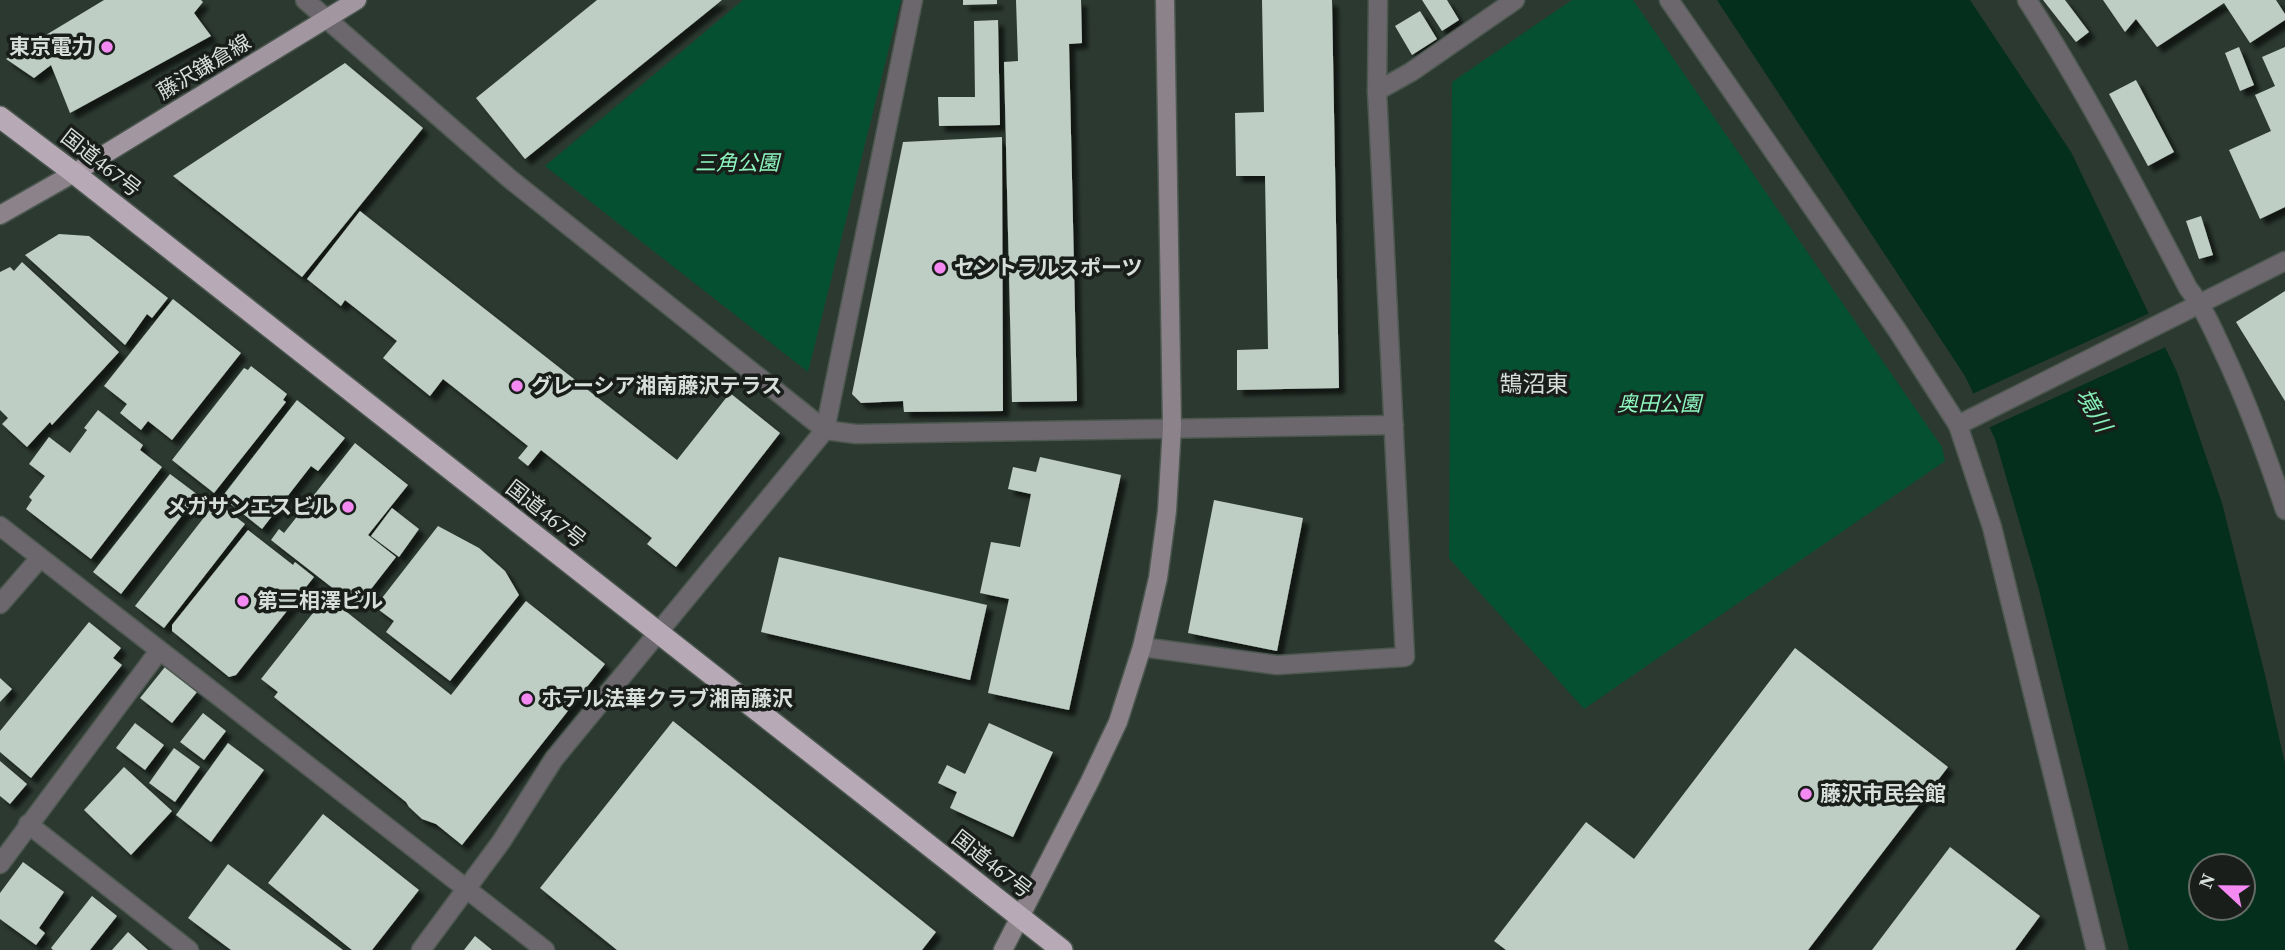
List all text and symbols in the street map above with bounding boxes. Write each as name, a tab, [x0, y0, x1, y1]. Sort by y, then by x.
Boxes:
street label: 藤沢鎌倉線	[151, 27, 256, 106]
place label: 東京電力	[9, 32, 93, 61]
marker: 東京電力	[99, 39, 115, 55]
street label: 国道467号	[55, 122, 147, 203]
park label: 三角公園	[695, 148, 782, 177]
place label: セントラルスポーツ	[954, 253, 1143, 282]
marker: セントラルスポーツ	[932, 260, 948, 276]
district label: 鵠沼東	[1500, 368, 1569, 400]
place label: グレーシア湘南藤沢テラス	[531, 371, 782, 400]
marker: グレーシア湘南藤沢テラス	[509, 378, 525, 394]
water label: 境川	[2069, 382, 2121, 441]
park label: 奥田公園	[1617, 389, 1704, 418]
street label: 国道467号	[500, 473, 592, 554]
place label: メガサンエスビル	[166, 492, 334, 521]
marker: メガサンエスビル	[340, 499, 356, 515]
place label: 第二相澤ビル	[257, 586, 383, 615]
marker: 第二相澤ビル	[235, 593, 251, 609]
place label: ホテル法華クラブ湘南藤沢	[541, 684, 793, 713]
marker: ホテル法華クラブ湘南藤沢	[519, 691, 535, 707]
place label: 藤沢市民会館	[1820, 779, 1946, 808]
marker: 藤沢市民会館	[1798, 786, 1814, 802]
street label: 国道467号	[946, 823, 1038, 904]
north arrow	[2187, 852, 2257, 922]
text: N	[2192, 869, 2221, 892]

